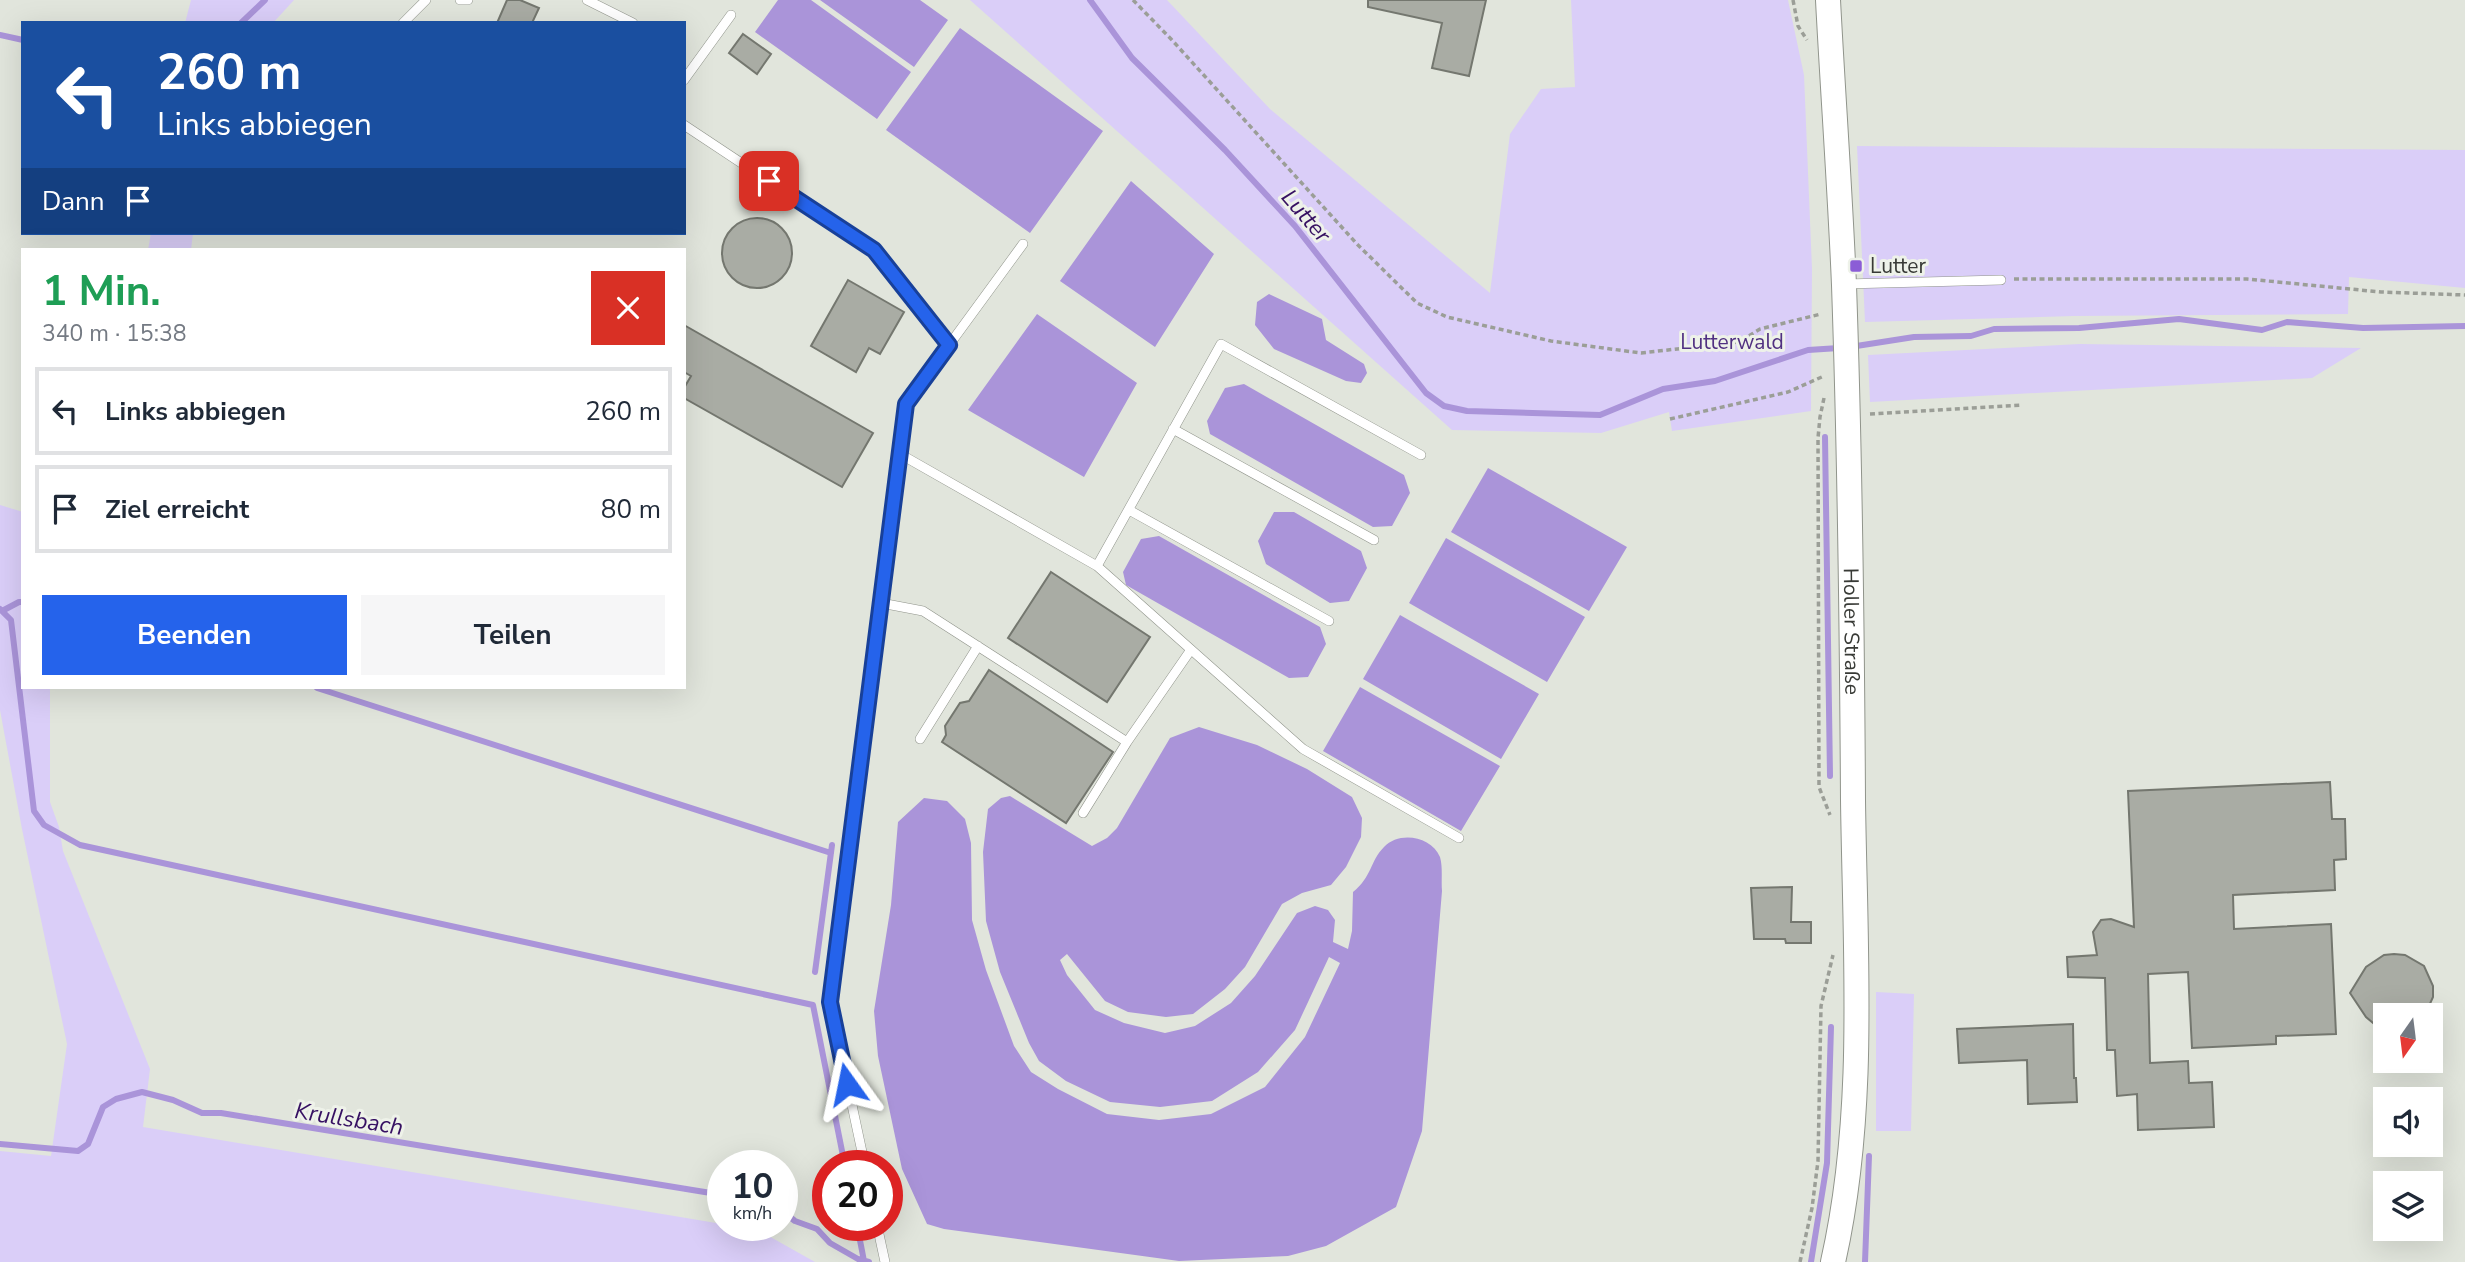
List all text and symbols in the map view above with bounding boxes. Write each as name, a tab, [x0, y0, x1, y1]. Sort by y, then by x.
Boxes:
text: 260 m	[157, 39, 301, 106]
icon: left	[42, 49, 133, 140]
text: Links abbiegen	[157, 103, 372, 146]
pin	[739, 151, 799, 211]
icon: arrive	[750, 162, 788, 200]
icon: arrive	[119, 182, 157, 220]
water label: Lutter	[1274, 183, 1338, 250]
text: Dann	[42, 184, 105, 219]
place label: Lutter	[1870, 252, 1926, 280]
marker: Lutter	[1848, 258, 1864, 274]
text: 1 Min.	[42, 263, 161, 320]
button: close	[591, 271, 665, 345]
text: 340 m · 15:38	[42, 318, 187, 349]
park label: Lutterwald	[1680, 328, 1784, 356]
icon: left	[46, 392, 84, 430]
text: Links abbiegen	[105, 394, 286, 429]
text: 260 m	[585, 394, 661, 429]
icon: arrive	[46, 490, 84, 528]
text: Ziel erreicht	[105, 492, 249, 527]
text: 80 m	[601, 492, 661, 527]
street label: Holler Straße	[1837, 568, 1866, 695]
button: Beenden	[42, 595, 347, 675]
button: Teilen	[361, 595, 665, 675]
north arrow	[2373, 1003, 2443, 1073]
map controls	[2373, 1003, 2443, 1241]
position arrow	[810, 1047, 884, 1121]
button: sound	[2373, 1087, 2443, 1157]
water label: Krullsbach	[293, 1095, 405, 1143]
speed limit sign: 20	[812, 1150, 903, 1241]
text: 10	[731, 1163, 774, 1210]
button: layers	[2373, 1171, 2443, 1241]
text: km/h	[733, 1201, 772, 1225]

